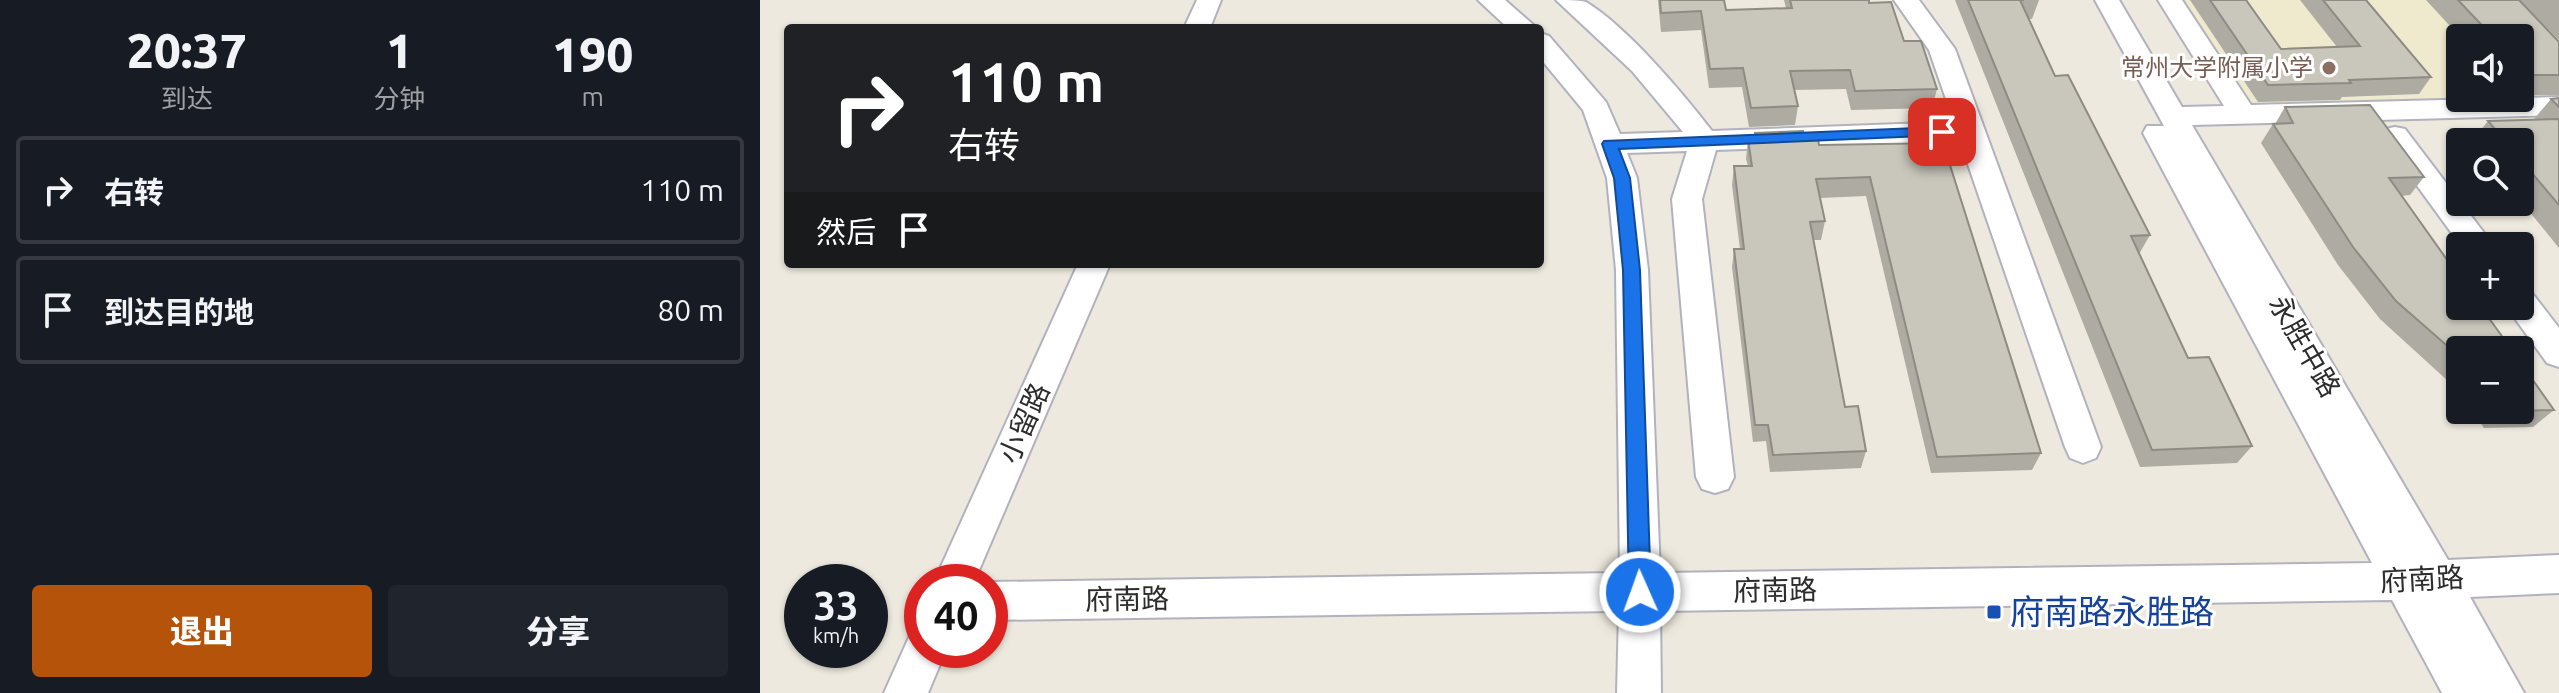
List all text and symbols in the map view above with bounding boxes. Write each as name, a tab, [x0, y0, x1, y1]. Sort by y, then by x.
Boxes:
text: 20:37	[127, 23, 247, 77]
text: 1	[386, 23, 413, 77]
map controls	[2446, 24, 2534, 424]
button: sound	[2446, 24, 2534, 112]
text: 190	[552, 27, 633, 81]
text: 110 m	[948, 50, 1104, 113]
place label: 常州大学附属小学	[2121, 54, 2313, 81]
icon: right	[816, 56, 920, 160]
marker: 常州大学附属小学	[2320, 59, 2338, 77]
text: m	[581, 82, 604, 111]
text: 到达	[161, 84, 213, 113]
text: 分钟	[373, 84, 425, 113]
pin	[1908, 98, 1976, 166]
icon: arrive	[1920, 110, 1964, 154]
text: 右转	[948, 124, 1020, 165]
button: search	[2446, 128, 2534, 216]
icon: right	[36, 168, 80, 212]
text: 110 m	[640, 173, 724, 207]
text: 右转	[104, 175, 164, 209]
icon: arrive	[892, 208, 936, 252]
text: 然后	[816, 215, 876, 249]
button: +	[2446, 232, 2534, 320]
icon: arrive	[36, 288, 80, 332]
street label: 永胜中路	[2264, 289, 2347, 402]
text: 80 m	[657, 293, 724, 327]
text: 到达目的地	[104, 295, 254, 329]
button: −	[2446, 336, 2534, 424]
street label: 小留路	[992, 378, 1055, 467]
position arrow	[1598, 550, 1682, 634]
street label: 府南路	[2379, 561, 2465, 596]
speed limit sign: 40	[904, 564, 1008, 668]
street label: 府南路	[1733, 573, 1817, 606]
street label: 府南路	[1085, 582, 1169, 615]
text: 33	[813, 583, 859, 628]
button: 退出	[32, 585, 372, 677]
button: 分享	[388, 585, 728, 677]
place label: 府南路永胜路	[2010, 592, 2214, 630]
marker: 府南路永胜路	[1985, 603, 2003, 621]
text: km/h	[813, 624, 859, 647]

